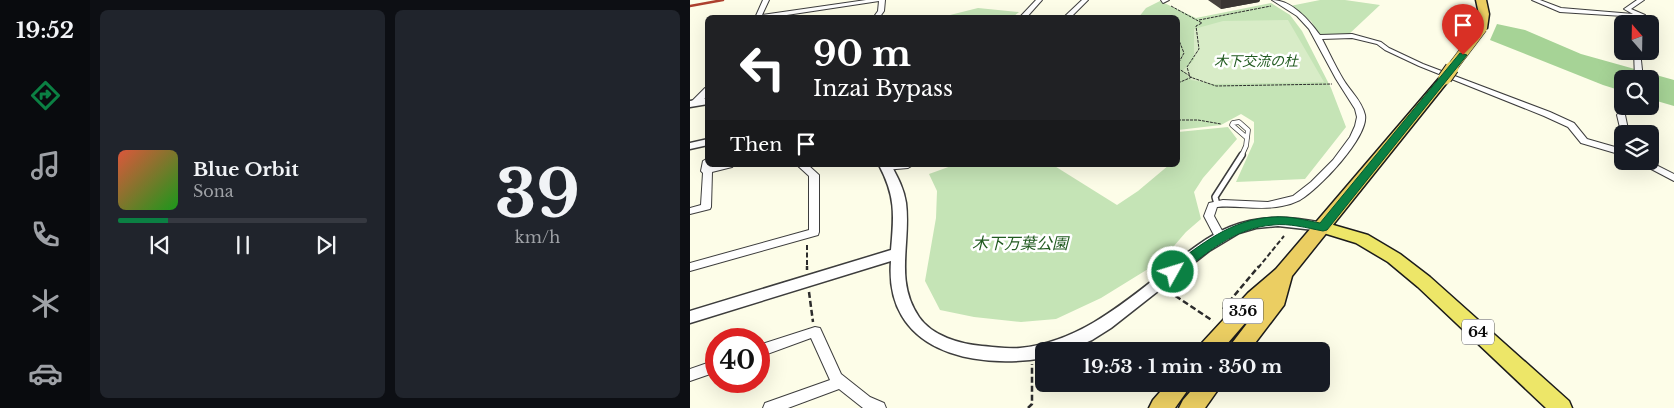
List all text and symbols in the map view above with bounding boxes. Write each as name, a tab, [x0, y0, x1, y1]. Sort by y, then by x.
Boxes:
pin	[1442, 4, 1484, 55]
icon: arrive	[1449, 11, 1477, 39]
north arrow	[1614, 15, 1659, 60]
map controls	[1614, 15, 1659, 170]
text: 19:52	[16, 17, 74, 44]
text: 90 m	[813, 32, 911, 75]
icon: left	[730, 35, 795, 100]
park label: 木下交流の杜	[1214, 52, 1299, 70]
button: search	[1614, 70, 1659, 115]
text: Inzai Bypass	[813, 75, 953, 102]
icon: directions	[28, 78, 63, 113]
button: layers	[1614, 125, 1659, 170]
icon: arrive	[792, 130, 820, 158]
text: Then	[730, 133, 782, 156]
icon: music	[28, 148, 63, 183]
text: 39	[495, 154, 580, 235]
text: Blue Orbit	[193, 158, 299, 181]
text: Sona	[193, 181, 234, 201]
icon: phone	[28, 217, 63, 252]
text: km/h	[515, 227, 560, 247]
icon: previous	[146, 231, 174, 259]
icon: pause	[229, 231, 257, 259]
icon: next	[312, 231, 340, 259]
park label: 木下万葉公園	[972, 233, 1070, 253]
position arrow	[1146, 245, 1198, 297]
icon: climate	[28, 286, 63, 321]
road number: 356	[1223, 298, 1263, 324]
road number: 64	[1462, 320, 1494, 344]
speed limit sign: 40	[705, 328, 770, 393]
text: 19:53 · 1 min · 350 m	[1083, 355, 1282, 378]
icon: car	[28, 356, 63, 391]

